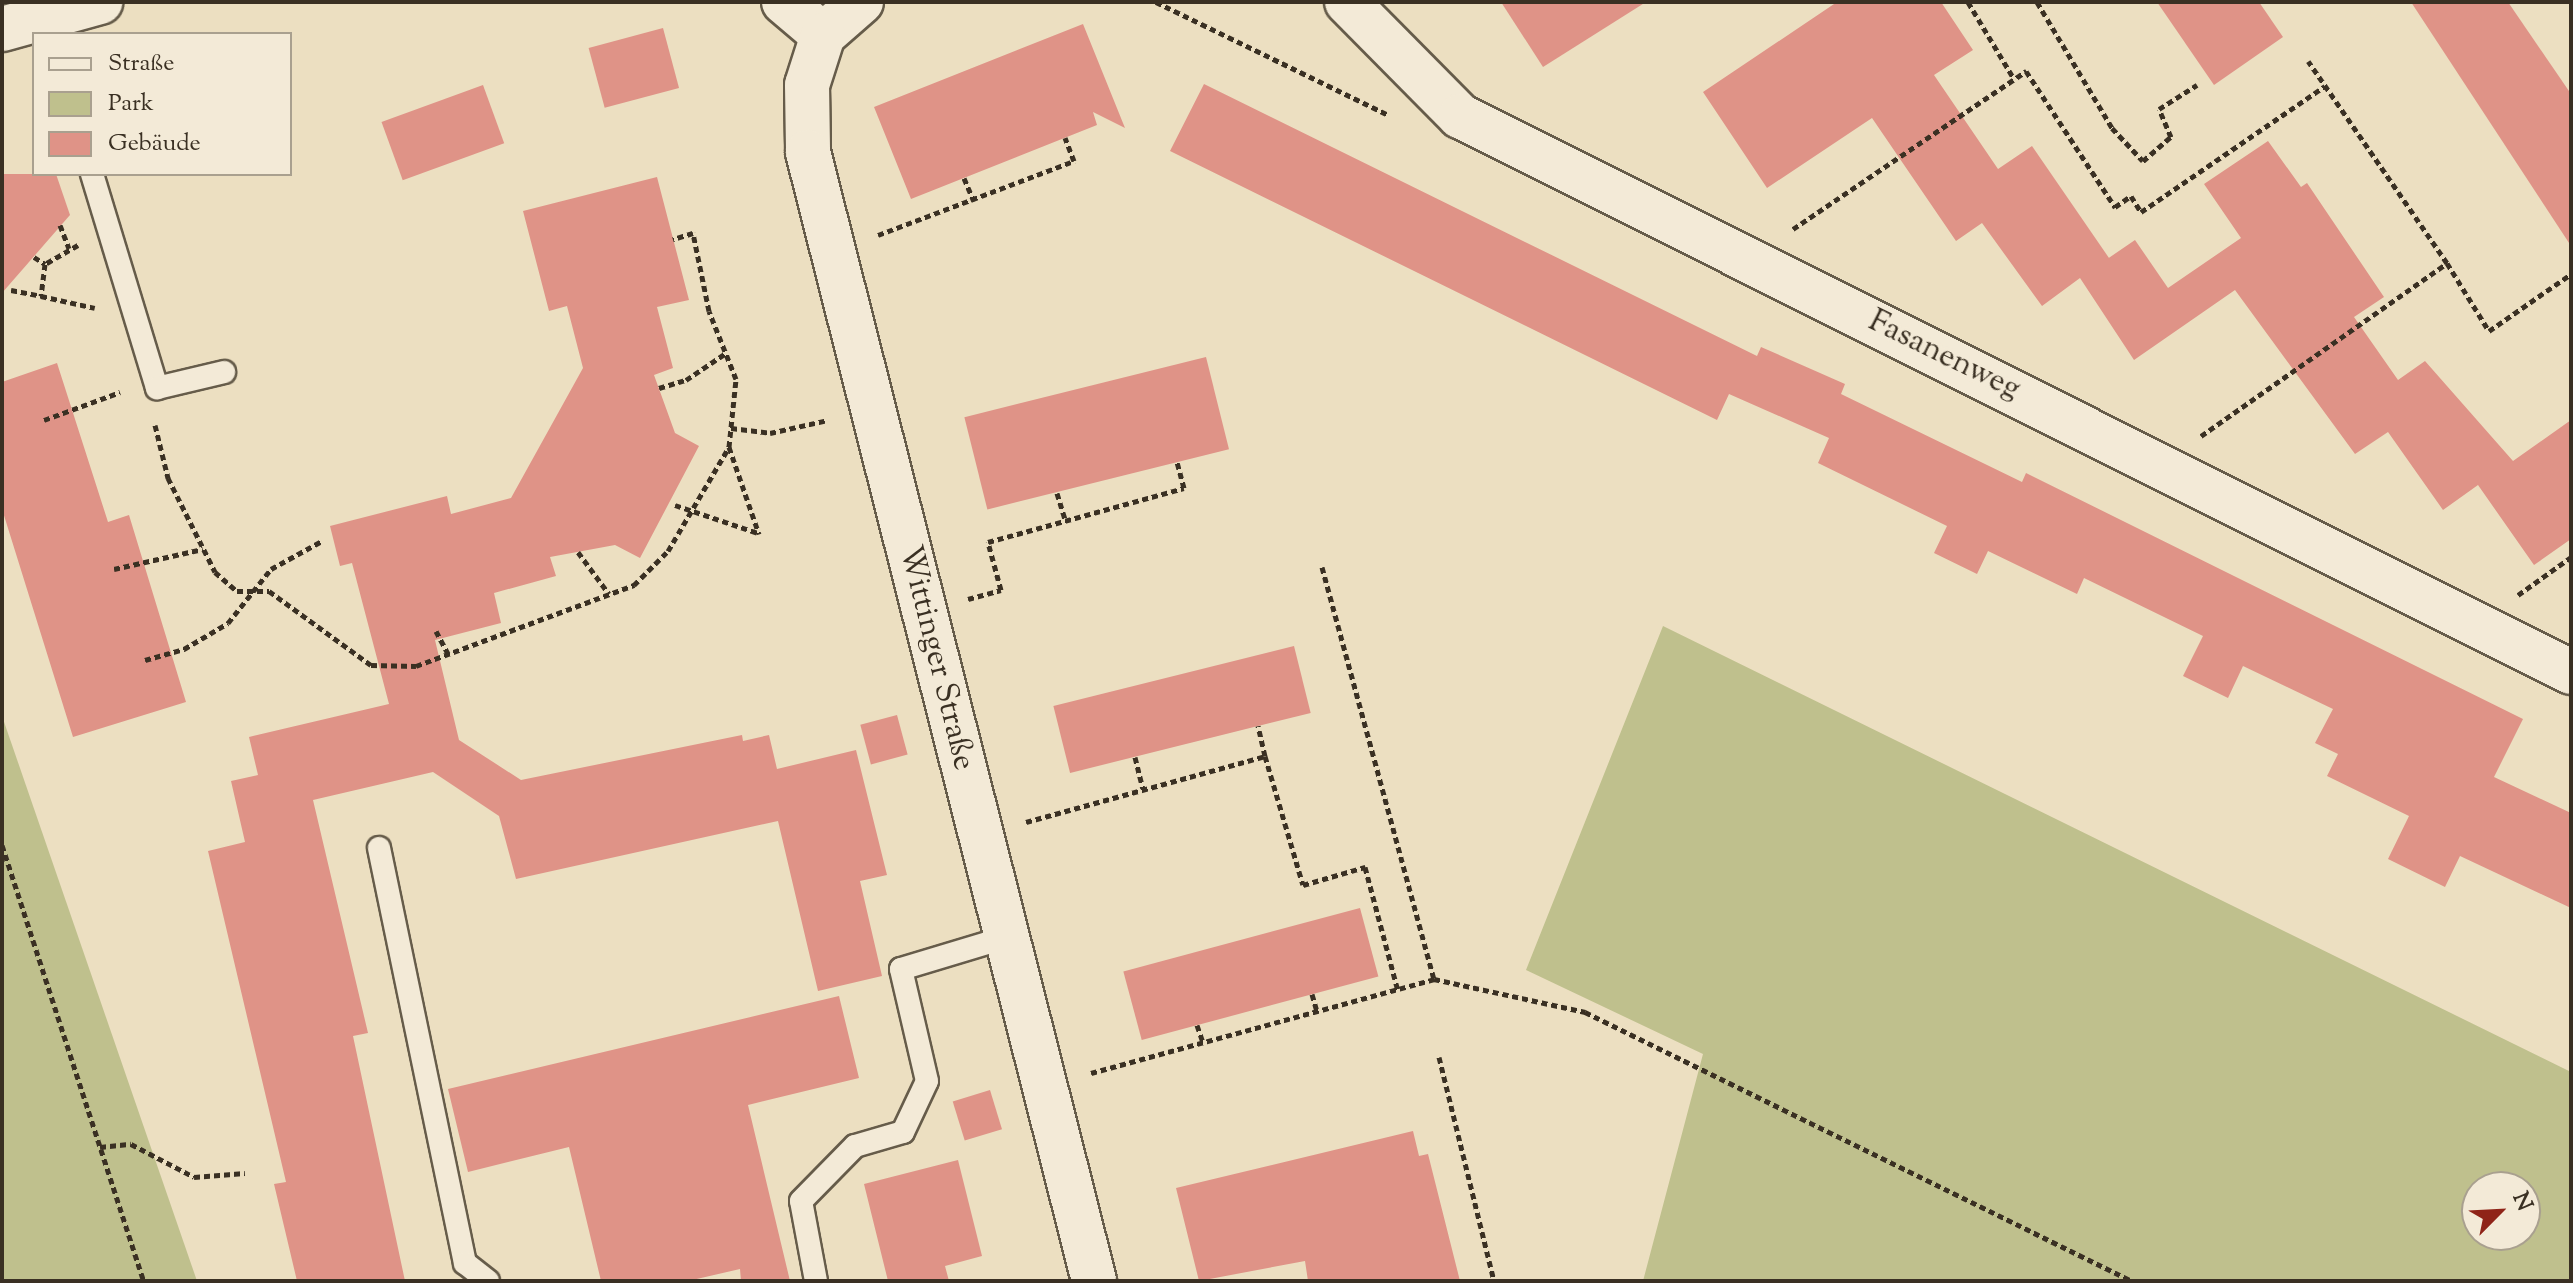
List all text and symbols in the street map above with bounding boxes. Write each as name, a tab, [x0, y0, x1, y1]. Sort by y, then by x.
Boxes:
legend	[32, 32, 292, 176]
text: Straße	[108, 47, 174, 81]
text: Park	[108, 87, 154, 121]
text: Gebäude	[108, 127, 201, 161]
street label: Fasanenweg	[1862, 303, 2026, 409]
street label: Wittinger Straße	[890, 542, 982, 774]
north arrow	[2461, 1171, 2541, 1251]
text: N	[2503, 1188, 2539, 1217]

